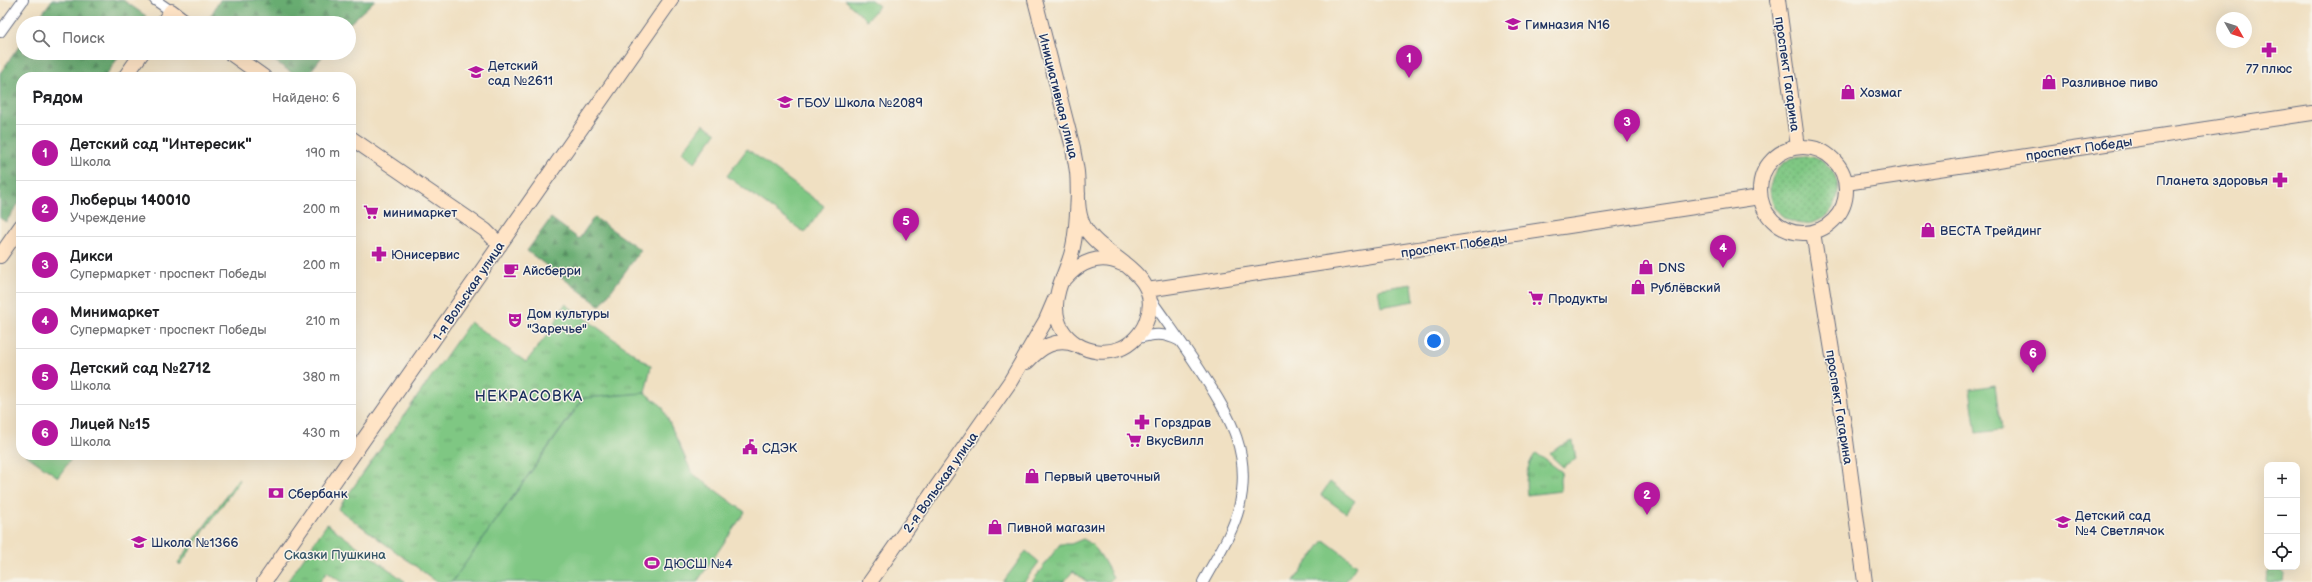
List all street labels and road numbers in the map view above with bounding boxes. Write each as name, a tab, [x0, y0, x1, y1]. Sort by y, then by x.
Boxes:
street label: проспект Гагарина	[1771, 15, 1803, 133]
street label: Инициативная улица	[1035, 32, 1081, 161]
street label: проспект Победы	[2025, 134, 2133, 164]
street label: проспект Победы	[1400, 231, 1508, 261]
street label: 1-я Вольская улица	[430, 238, 508, 344]
street label: проспект Гагарина	[1822, 349, 1856, 466]
street label: 2-я Вольская улица	[900, 429, 982, 536]

